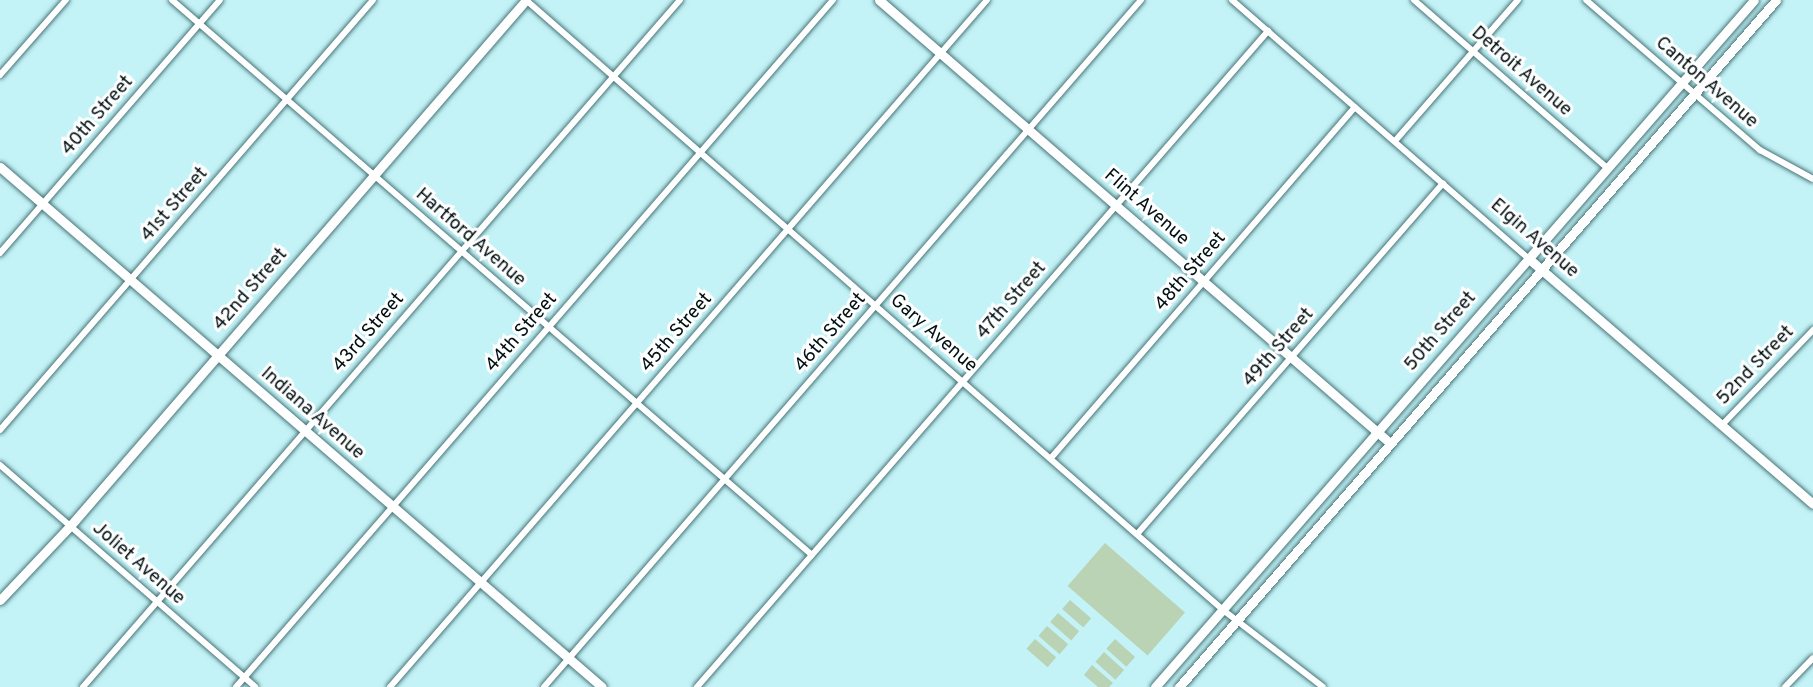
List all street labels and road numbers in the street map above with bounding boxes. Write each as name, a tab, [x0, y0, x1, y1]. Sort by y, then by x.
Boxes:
street label: Detroit Avenue	[1466, 22, 1576, 122]
street label: Canton Avenue	[1650, 32, 1762, 134]
street label: 40th Street	[57, 71, 139, 161]
street label: 41st Street	[136, 163, 214, 247]
street label: Flint Avenue	[1098, 165, 1194, 251]
street label: Hartford Avenue	[410, 184, 530, 292]
street label: Elgin Avenue	[1485, 194, 1583, 284]
street label: 48th Street	[1150, 228, 1232, 316]
street label: 42nd Street	[209, 244, 293, 336]
street label: 47th Street	[972, 258, 1052, 344]
street label: 50th Street	[1400, 287, 1482, 377]
street label: 43rd Street	[328, 289, 410, 377]
street label: 44th Street	[481, 289, 563, 377]
street label: 45th Street	[636, 289, 718, 377]
street label: 46th Street	[790, 289, 872, 377]
street label: Gary Avenue	[884, 290, 982, 378]
street label: 49th Street	[1239, 304, 1319, 392]
street label: 52nd Street	[1712, 321, 1800, 411]
street label: Indiana Avenue	[255, 362, 369, 466]
street label: Joliet Avenue	[87, 517, 189, 611]

